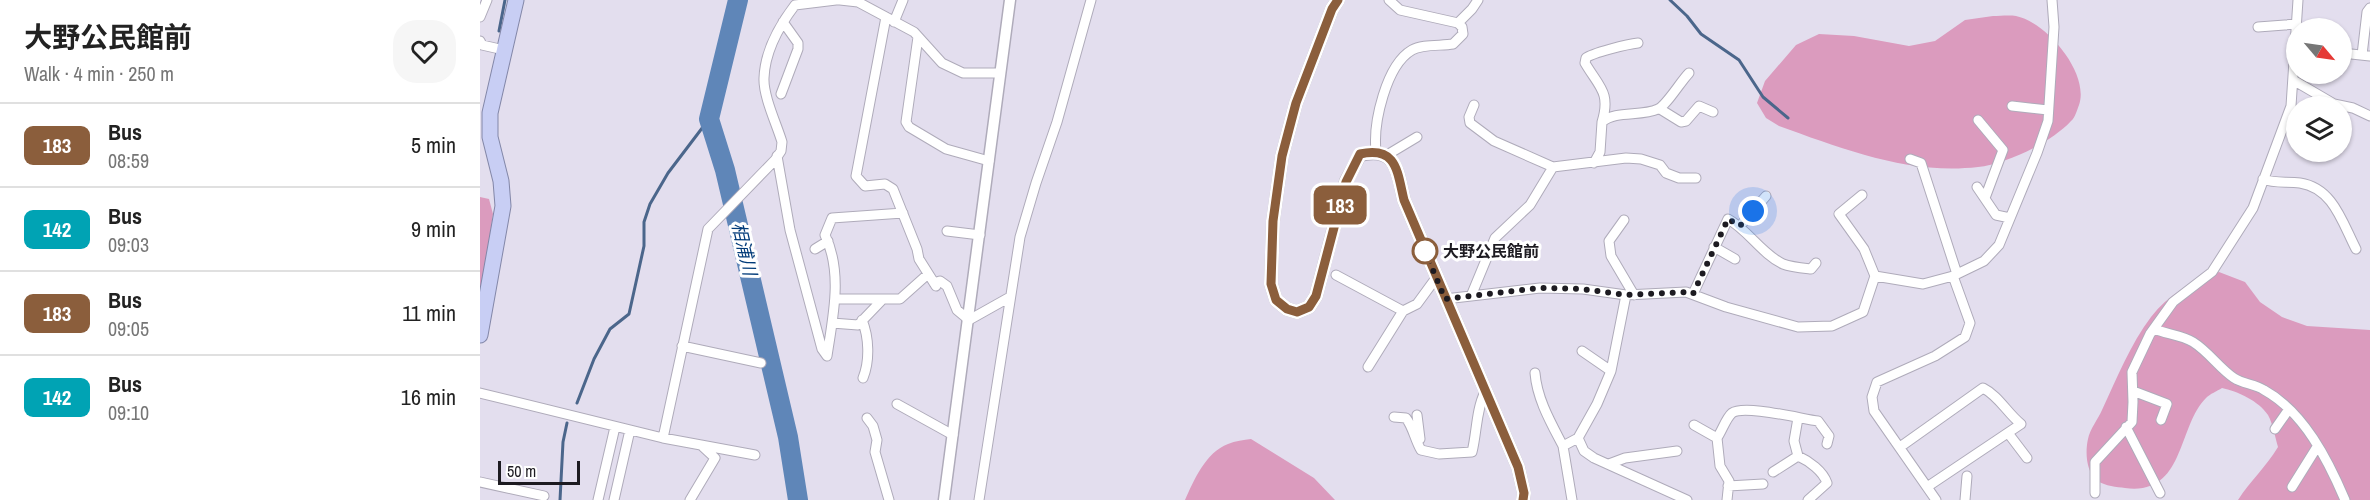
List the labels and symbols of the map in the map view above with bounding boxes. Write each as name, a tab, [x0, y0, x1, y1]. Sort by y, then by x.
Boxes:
north arrow	[2286, 18, 2352, 84]
line badge: 183	[1306, 186, 1374, 224]
your location	[1738, 196, 1768, 226]
water label: 相浦川	[726, 220, 763, 280]
marker: 大野公民館前	[1412, 238, 1438, 264]
place label: 大野公民館前	[1443, 240, 1539, 262]
scale bar	[498, 458, 580, 486]

